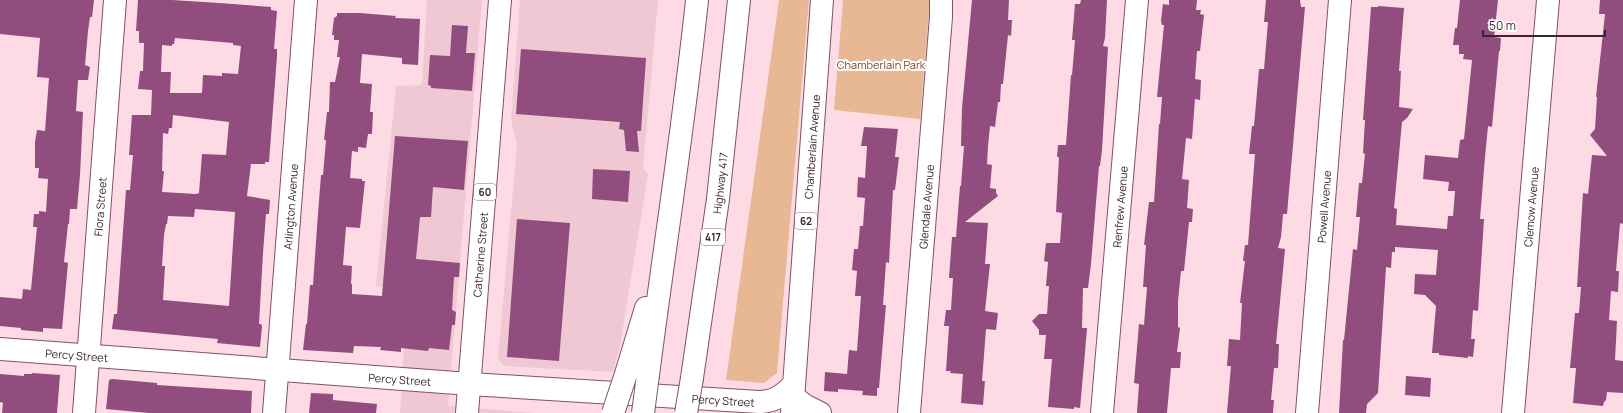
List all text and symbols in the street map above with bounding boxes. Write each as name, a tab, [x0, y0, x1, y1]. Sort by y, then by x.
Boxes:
scale bar	[1483, 12, 1605, 38]
text: 50 m	[1489, 17, 1516, 34]
park label: Chamberlain Park	[837, 57, 926, 72]
street label: Chamberlain Avenue	[800, 93, 823, 199]
street label: Highway 417	[708, 152, 730, 215]
street label: Arlington Avenue	[279, 162, 301, 250]
street label: Glendale Avenue	[915, 163, 937, 249]
street label: Renfrew Avenue	[1109, 165, 1130, 248]
street label: Clemow Avenue	[1520, 165, 1541, 248]
street label: Powell Avenue	[1313, 169, 1334, 243]
street label: Flora Street	[90, 177, 109, 237]
road number: 60	[474, 184, 496, 200]
street label: Catherine Street	[469, 211, 491, 298]
road number: 62	[795, 213, 817, 229]
road number: 417	[701, 229, 725, 245]
street label: Percy Street	[45, 345, 109, 365]
street label: Percy Street	[368, 369, 432, 389]
street label: Percy Street	[691, 390, 755, 409]

